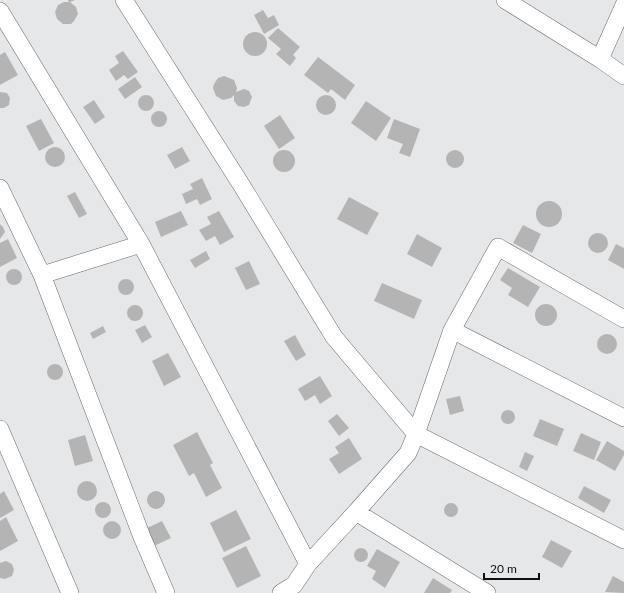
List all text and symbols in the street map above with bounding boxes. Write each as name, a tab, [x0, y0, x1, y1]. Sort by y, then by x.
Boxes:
scale bar	[484, 555, 539, 581]
text: 20 m	[490, 561, 517, 576]

